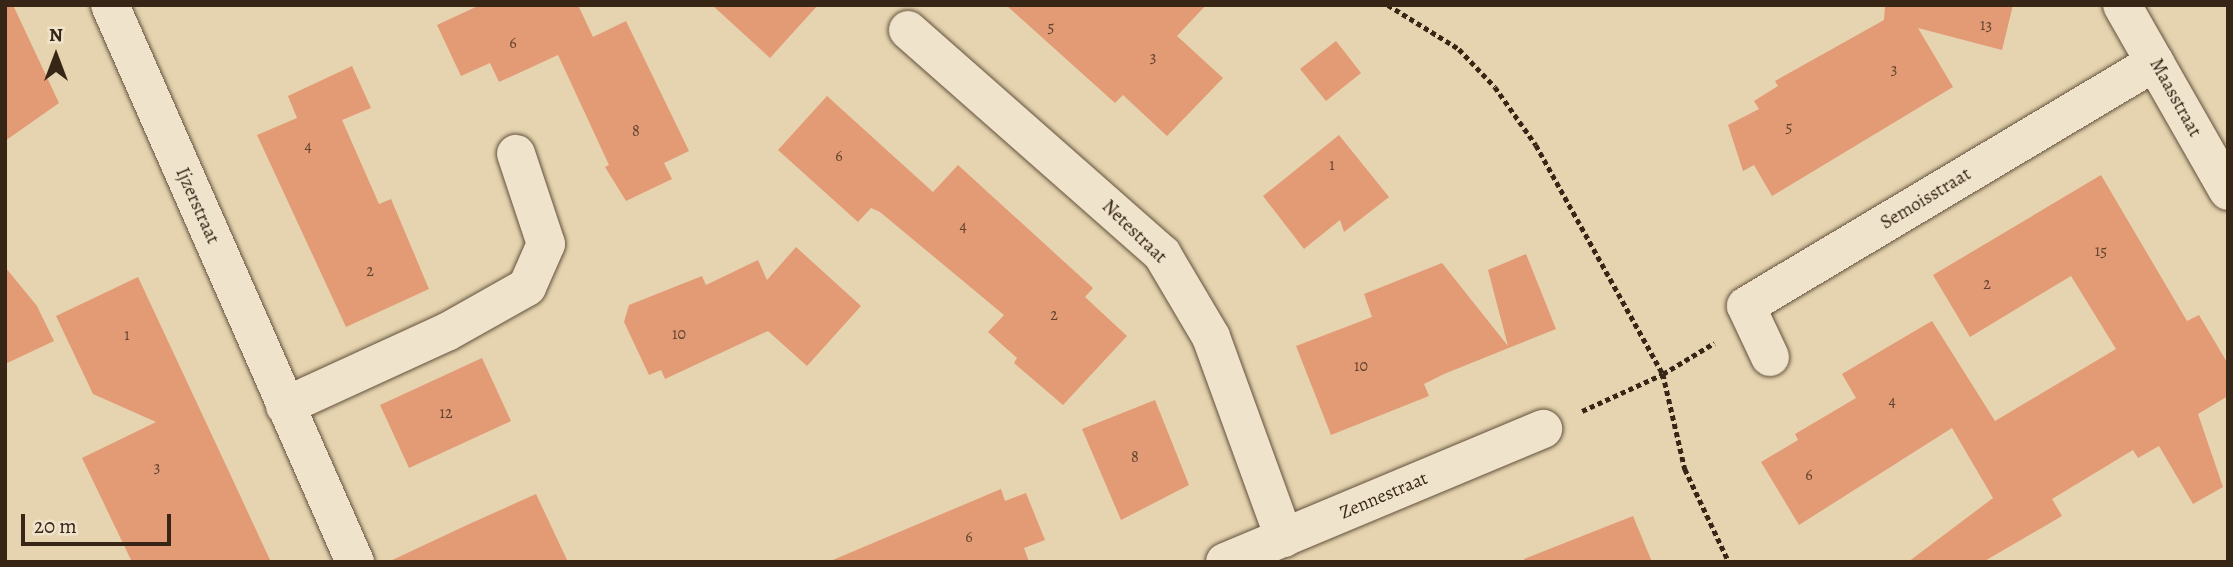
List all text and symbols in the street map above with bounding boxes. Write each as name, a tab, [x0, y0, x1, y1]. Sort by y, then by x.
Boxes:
house number: 13	[1980, 15, 1992, 35]
house number: 5	[1048, 17, 1054, 37]
north arrow	[21, 21, 91, 91]
text: N	[49, 22, 63, 48]
house number: 6	[509, 33, 517, 53]
house number: 3	[1150, 47, 1156, 67]
street label: Maasstraat	[2144, 55, 2206, 141]
house number: 3	[1891, 59, 1897, 79]
house number: 5	[1786, 117, 1792, 137]
house number: 8	[632, 121, 640, 141]
house number: 4	[304, 136, 312, 156]
house number: 6	[835, 146, 843, 166]
house number: 1	[1329, 155, 1335, 175]
street label: Semoisstraat	[1877, 163, 1975, 235]
street label: Ijzerstraat	[170, 164, 224, 248]
street label: Netestraat	[1097, 195, 1171, 269]
house number: 4	[959, 216, 967, 236]
house number: 15	[2095, 241, 2107, 261]
house number: 2	[366, 261, 374, 281]
house number: 2	[1983, 274, 1991, 294]
house number: 2	[1050, 305, 1058, 325]
house number: 10	[672, 324, 686, 344]
house number: 1	[124, 325, 130, 345]
house number: 10	[1354, 356, 1368, 376]
house number: 4	[1888, 391, 1896, 411]
house number: 12	[439, 403, 453, 423]
house number: 8	[1131, 447, 1139, 467]
house number: 3	[154, 457, 160, 477]
house number: 6	[1805, 465, 1813, 485]
street label: Zennestraat	[1337, 467, 1431, 525]
scale bar	[24, 500, 175, 544]
text: 20 m	[34, 512, 77, 540]
house number: 6	[965, 527, 973, 547]

